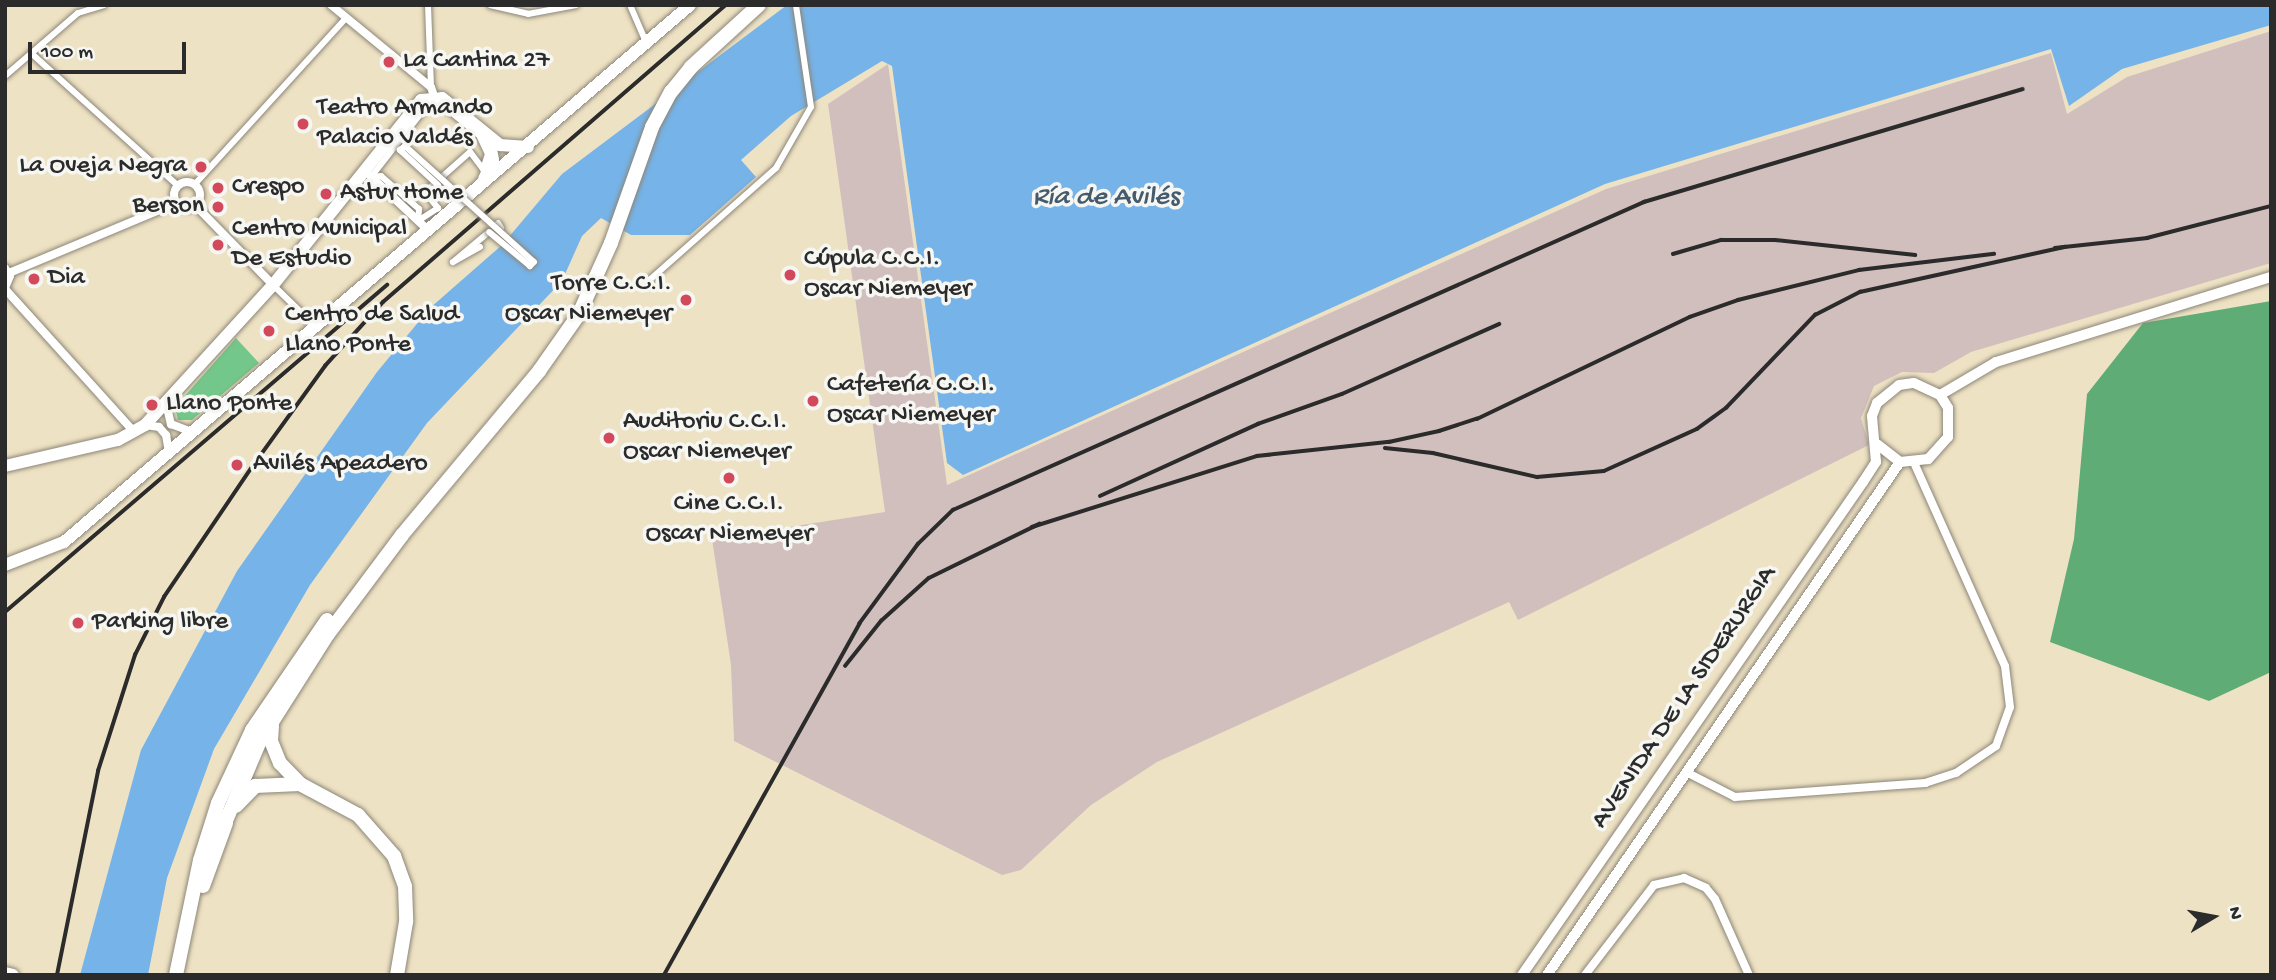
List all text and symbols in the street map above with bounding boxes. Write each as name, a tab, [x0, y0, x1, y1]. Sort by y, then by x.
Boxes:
scale bar	[32, 28, 189, 72]
text: 100 m	[41, 41, 93, 66]
place label: La Cantina 27	[403, 46, 549, 78]
marker: La Cantina 27	[381, 54, 397, 70]
place label: Teatro Armando Palacio Valdés	[317, 93, 493, 154]
marker: Teatro Armando Palacio Valdés	[295, 116, 311, 132]
place label: La Oveja Negra	[19, 151, 187, 183]
marker: La Oveja Negra	[193, 159, 209, 175]
place label: Crespo	[232, 172, 305, 204]
place label: Astur Home	[340, 178, 463, 210]
marker: Crespo	[210, 180, 226, 196]
water label: Ría de Avilés	[1033, 181, 1179, 215]
marker: Astur Home	[318, 186, 334, 202]
place label: Berson	[133, 191, 204, 223]
marker: Berson	[210, 199, 226, 215]
place label: Centro Municipal De Estudio	[232, 214, 407, 276]
marker: Centro Municipal De Estudio	[210, 237, 226, 253]
place label: Cúpula C.C.I. Oscar Niemeyer	[804, 244, 971, 306]
place label: Dia	[48, 263, 85, 295]
marker: Cúpula C.C.I. Oscar Niemeyer	[782, 267, 798, 283]
place label: Torre C.C.I. Oscar Niemeyer	[505, 269, 672, 330]
marker: Dia	[26, 271, 42, 287]
marker: Torre C.C.I. Oscar Niemeyer	[678, 292, 694, 308]
place label: Centro de Salud Llano Ponte	[285, 300, 459, 362]
marker: Centro de Salud Llano Ponte	[259, 321, 279, 341]
place label: Cafetería C.C.I. Oscar Niemeyer	[827, 370, 995, 432]
place label: Llano Ponte	[166, 389, 292, 421]
marker: Cafetería C.C.I. Oscar Niemeyer	[805, 393, 821, 409]
marker: Llano Ponte	[144, 397, 160, 413]
place label: Auditoriu C.C.I. Oscar Niemeyer	[623, 407, 790, 468]
marker: Auditoriu C.C.I. Oscar Niemeyer	[601, 430, 617, 446]
place label: Avilés Apeadero	[253, 449, 428, 481]
marker: Avilés Apeadero	[227, 455, 247, 475]
marker: Cine C.C.I. Oscar Niemeyer	[721, 470, 737, 486]
place label: Cine C.C.I. Oscar Niemeyer	[645, 489, 813, 550]
street label: AVENIDA DE LA SIDERURGIA	[1585, 561, 1785, 835]
place label: Parking libre	[92, 607, 228, 639]
marker: Parking libre	[70, 615, 86, 631]
north arrow	[2178, 882, 2248, 952]
text: N	[2222, 905, 2247, 921]

